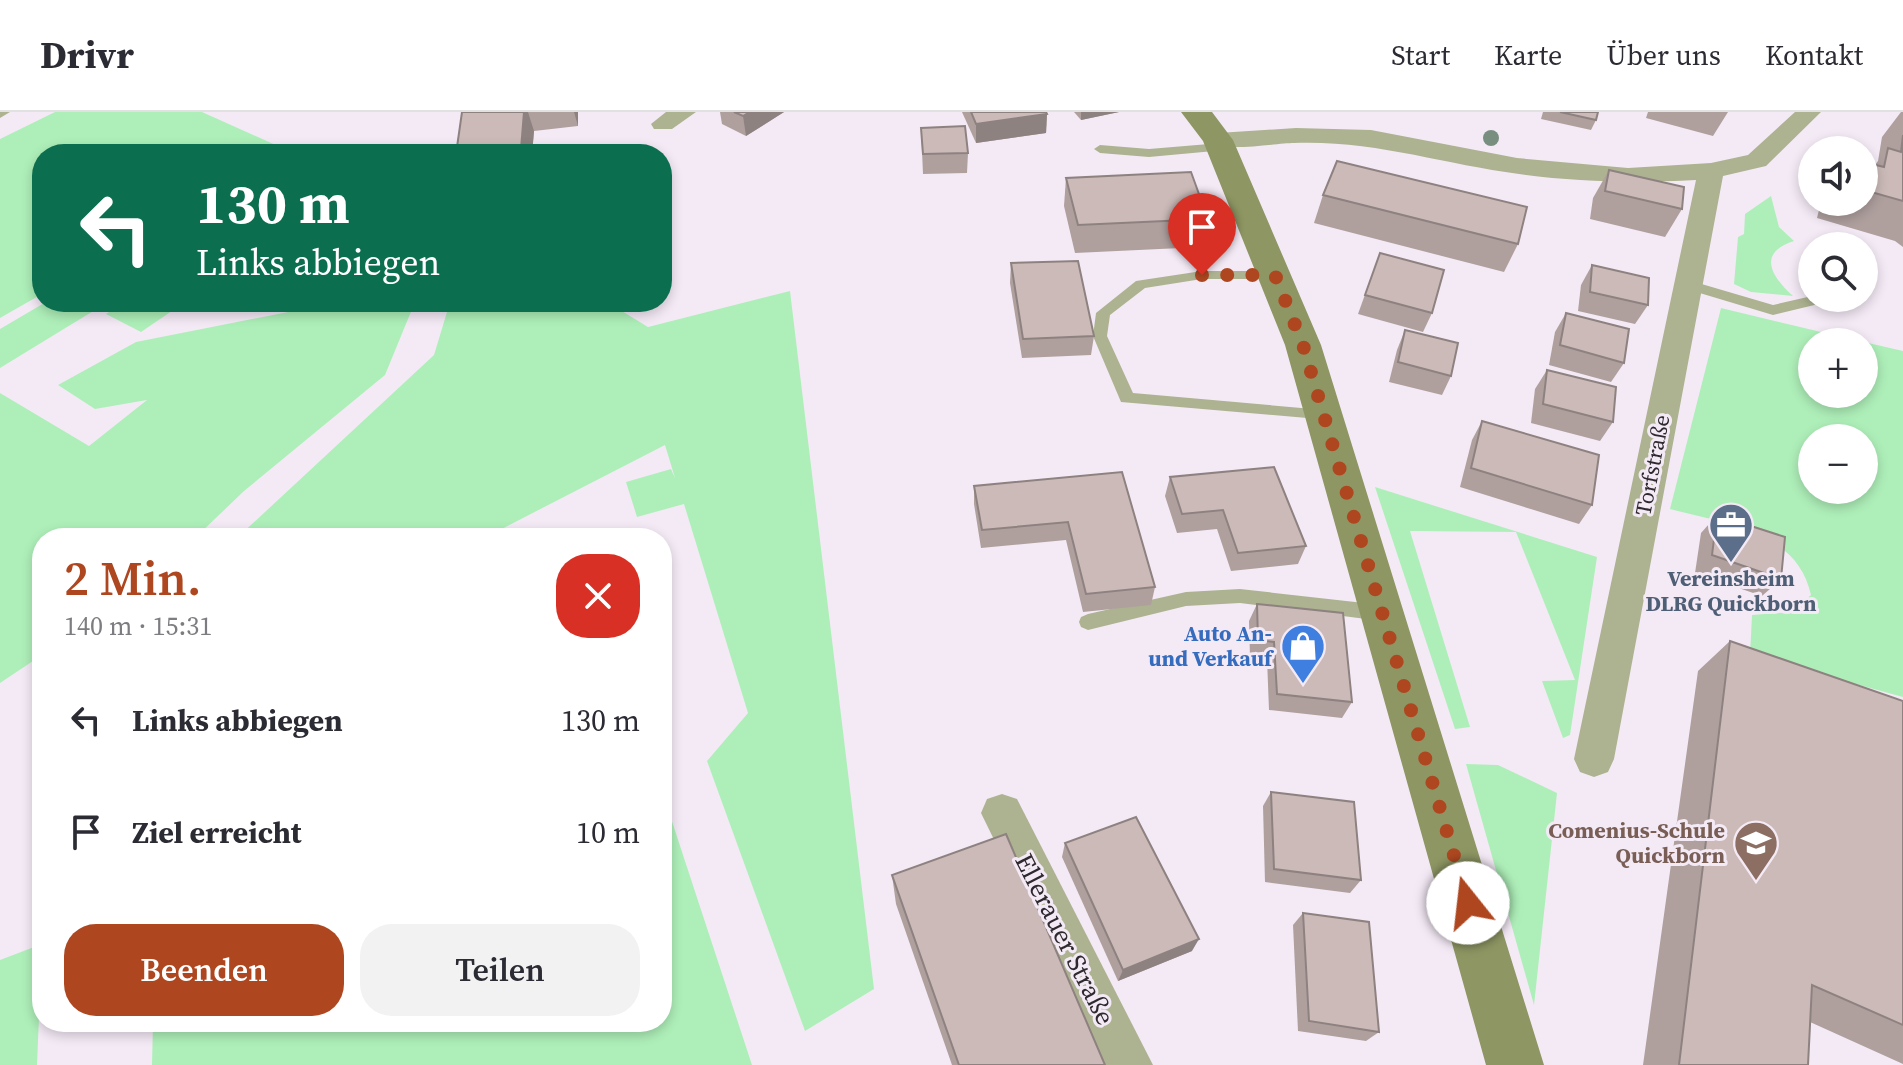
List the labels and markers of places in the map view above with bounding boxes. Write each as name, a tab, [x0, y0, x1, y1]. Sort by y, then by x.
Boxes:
pin	[1168, 193, 1236, 275]
office icon: Vereinsheim DLRG Quickborn	[1707, 501, 1755, 564]
place label: Vereinsheim DLRG Quickborn	[1645, 563, 1817, 618]
place label: Auto An- und Verkauf	[1148, 618, 1275, 673]
shop icon: Auto An- und Verkauf	[1279, 622, 1327, 685]
place label: Comenius-Schule Quickborn	[1548, 815, 1725, 870]
school or university icon: Comenius-Schule Quickborn	[1732, 819, 1780, 882]

